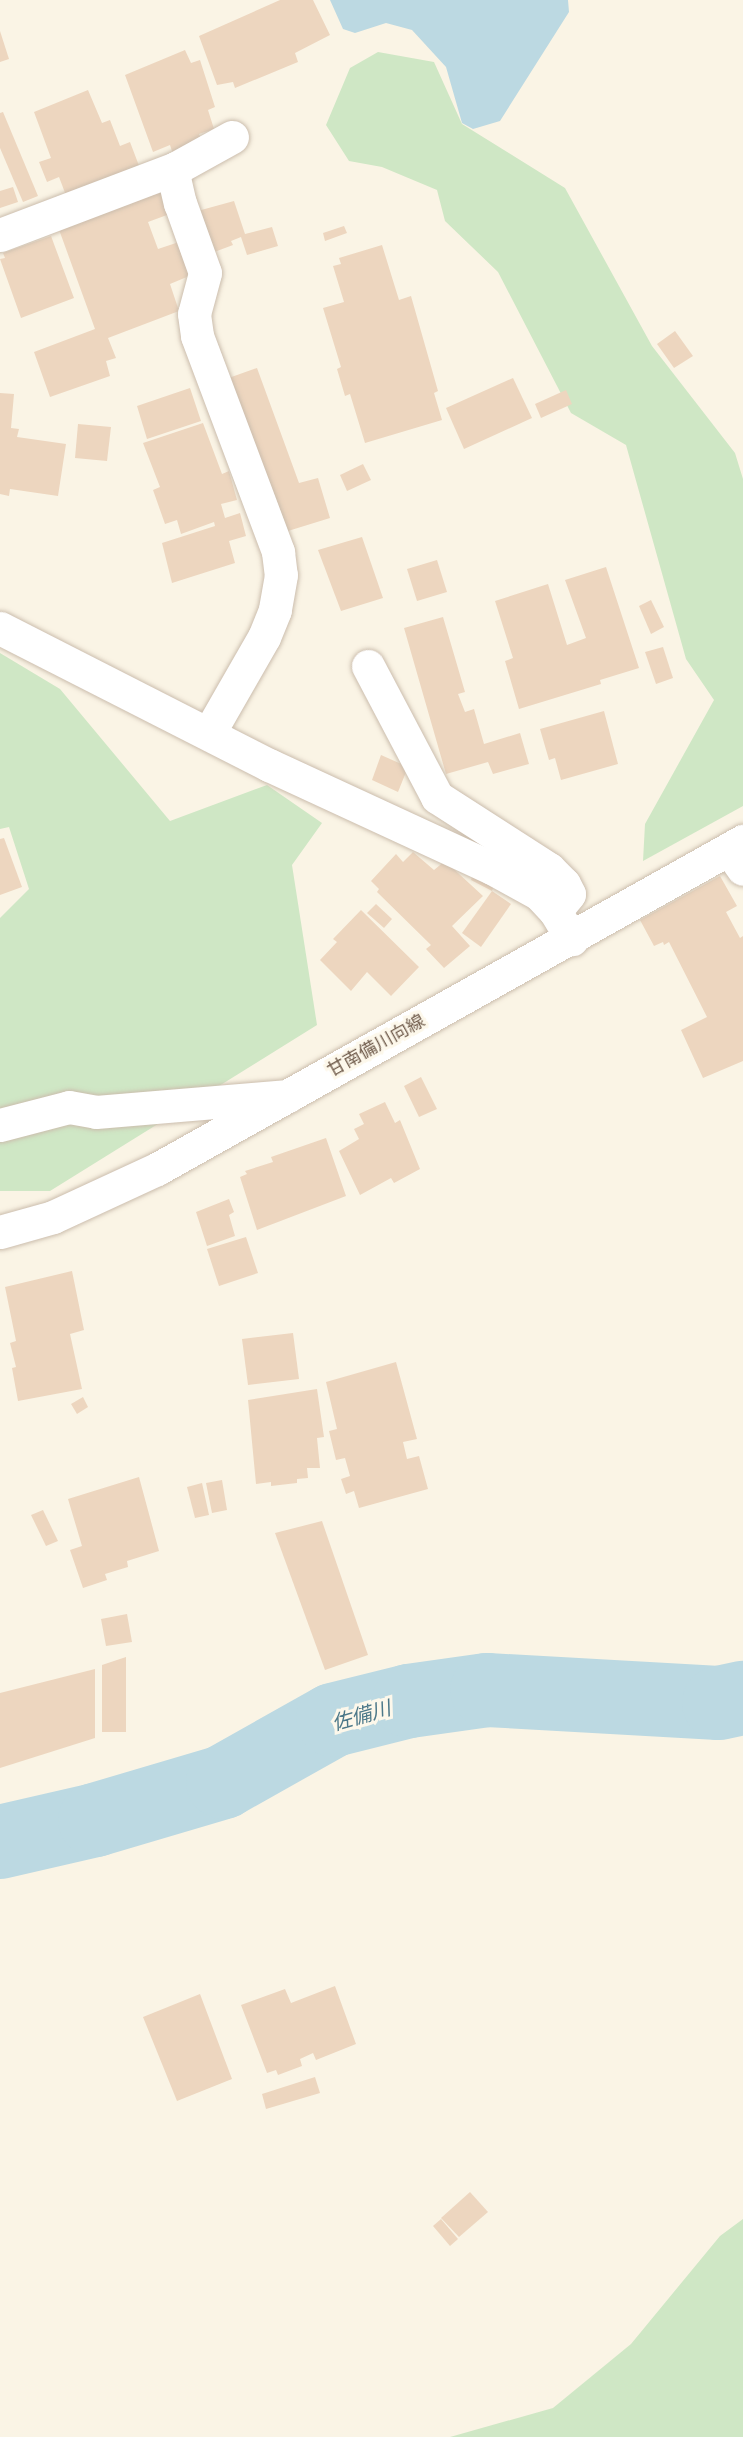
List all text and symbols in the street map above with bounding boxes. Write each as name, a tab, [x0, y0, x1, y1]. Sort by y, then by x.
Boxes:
street label: 甘南備川向線	[324, 1010, 428, 1082]
water label: 佐備川	[329, 1695, 393, 1735]

